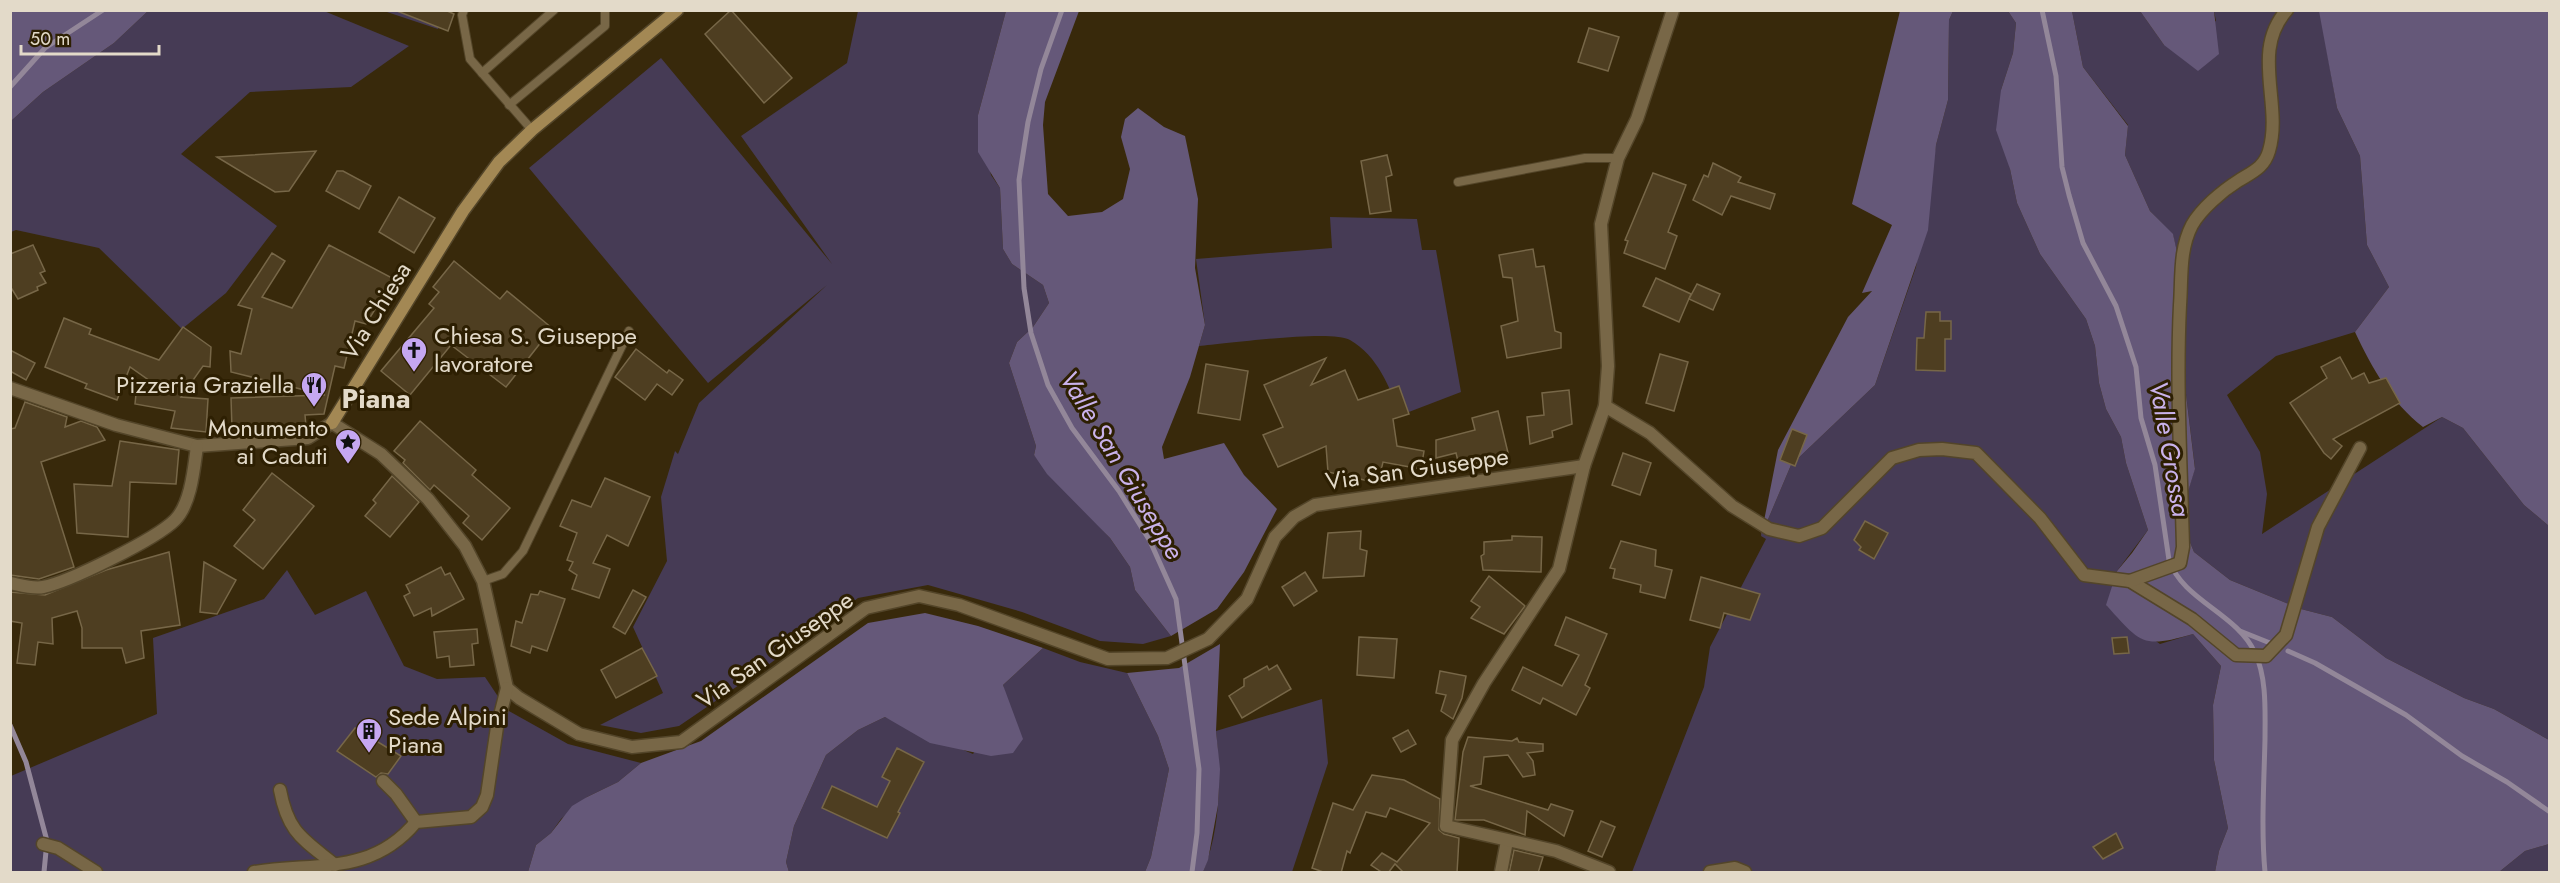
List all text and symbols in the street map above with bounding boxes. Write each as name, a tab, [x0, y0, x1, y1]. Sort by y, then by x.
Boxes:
scale bar	[21, 18, 159, 56]
text: 50 m	[30, 26, 70, 52]
street label: Via Chiesa	[332, 255, 419, 367]
place label: Chiesa S. Giuseppe lavoratore	[434, 318, 637, 381]
church icon: Chiesa S. Giuseppe lavoratore	[399, 335, 429, 373]
water label: Valle San Giuseppe	[1051, 363, 1193, 567]
place label: Pizzeria Graziella	[116, 367, 294, 402]
restaurant icon: Pizzeria Graziella	[299, 370, 329, 408]
water label: Valle Grossa	[2139, 378, 2201, 520]
district label: Piana	[342, 379, 410, 418]
place label: Monumento ai Caduti	[208, 410, 328, 473]
place icon: Monumento ai Caduti	[333, 427, 363, 465]
street label: Via San Giuseppe	[1323, 438, 1511, 499]
street label: Via San Giuseppe	[689, 582, 860, 717]
place label: Sede Alpini Piana	[388, 699, 507, 762]
building icon: Sede Alpini Piana	[354, 716, 384, 754]

